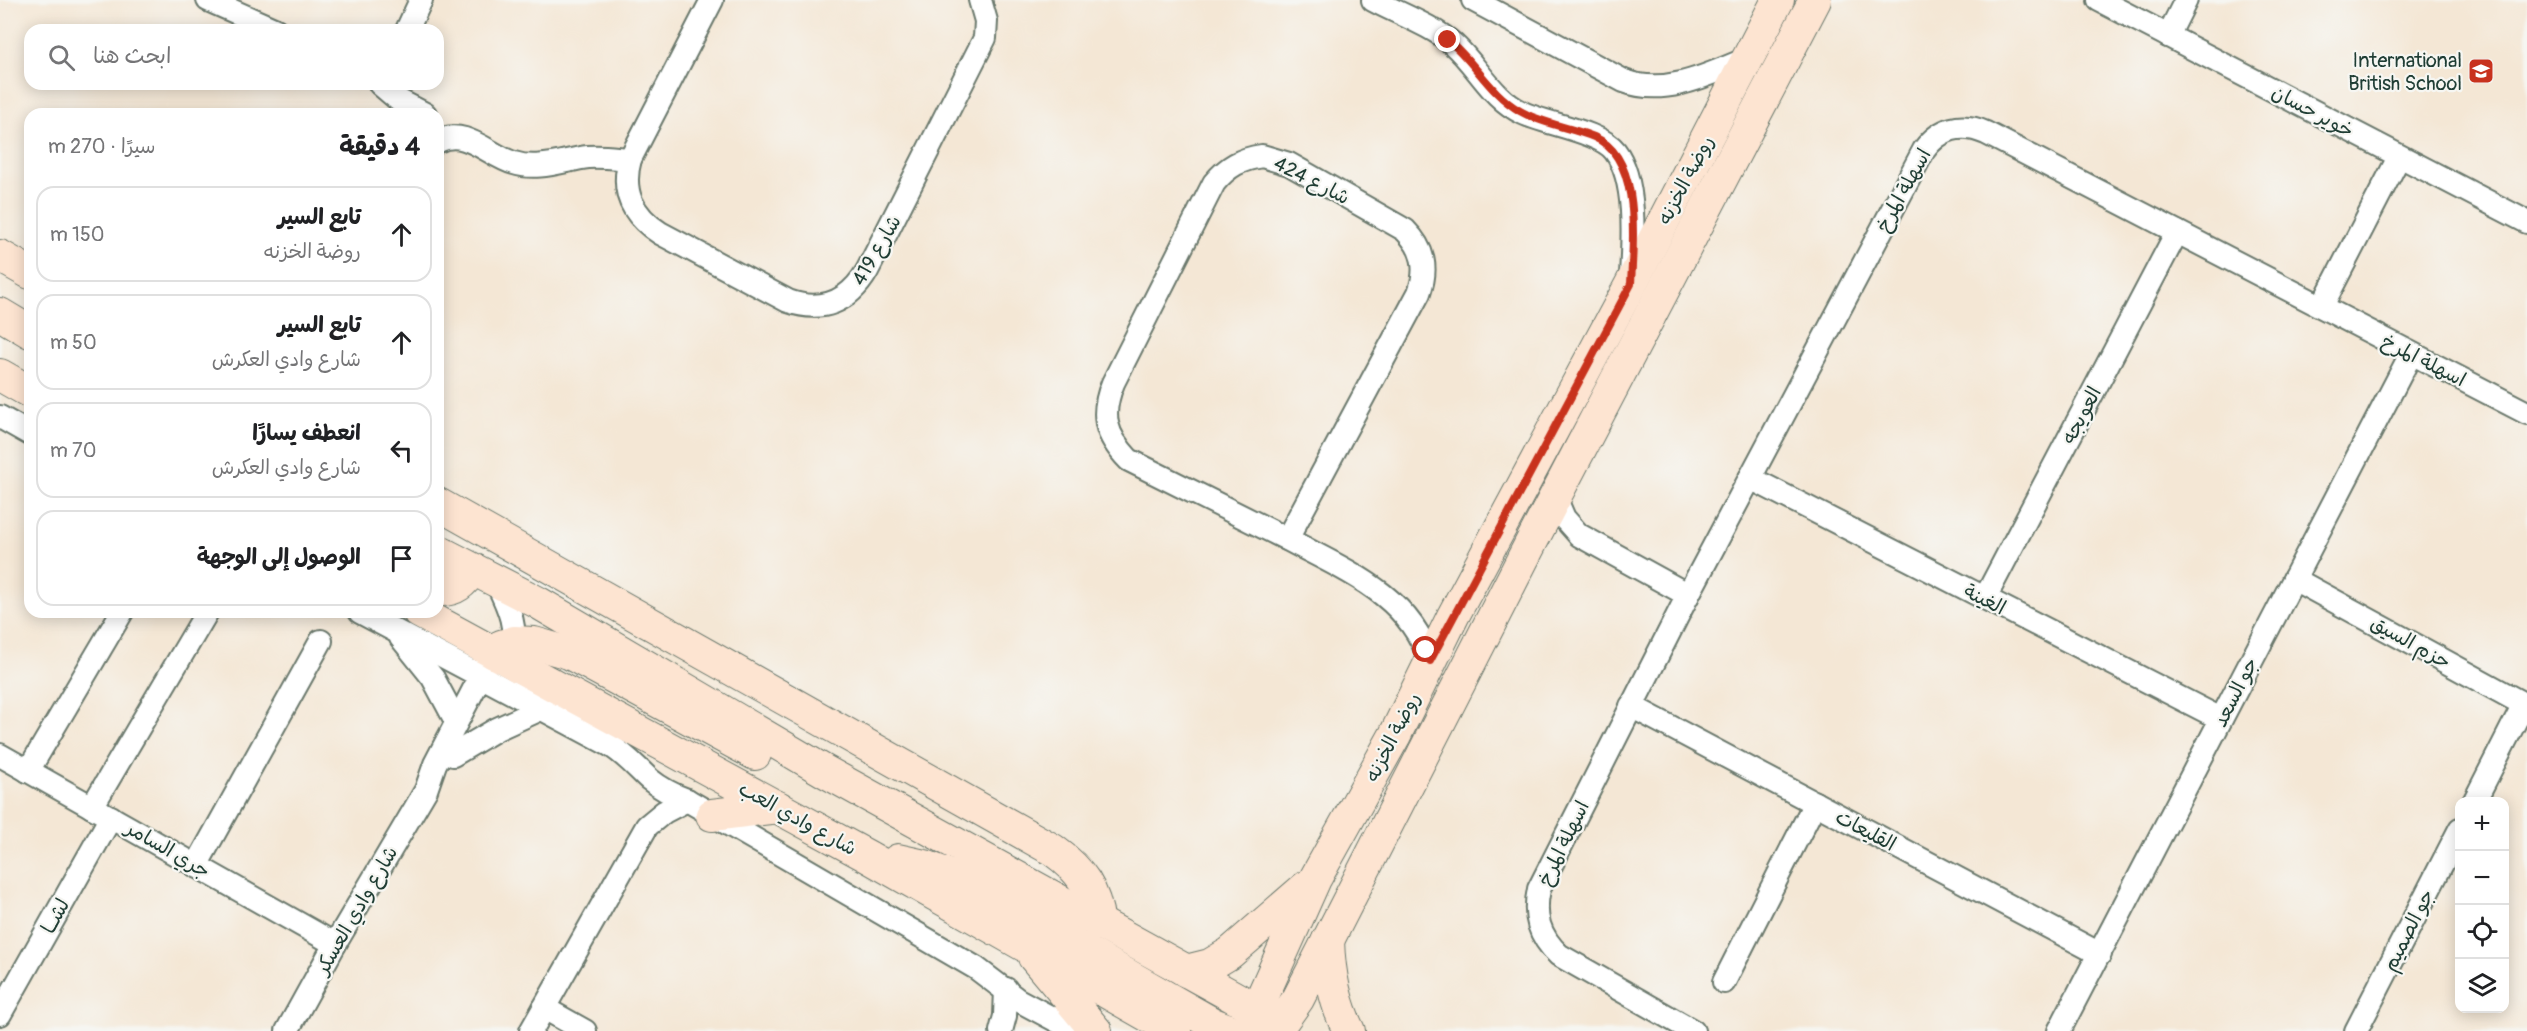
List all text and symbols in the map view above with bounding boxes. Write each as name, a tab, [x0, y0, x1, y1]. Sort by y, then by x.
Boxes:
search box	[24, 24, 444, 90]
route end	[1434, 26, 1460, 52]
icon: search	[45, 41, 78, 74]
text: ابحث هنا	[93, 42, 171, 70]
place label: International British School	[2348, 48, 2462, 96]
school or university icon: International British School	[2466, 56, 2496, 86]
street label: خوير حسان	[2267, 79, 2358, 143]
text: 4 دقيقة	[339, 131, 420, 163]
street label: روضة الخزنه	[1651, 131, 1719, 229]
text: سيرًا · 270 m	[48, 134, 155, 159]
street label: اسهلة المرخ	[1870, 144, 1937, 237]
street label: شارع 424	[1269, 151, 1354, 211]
text: تابع السير	[278, 203, 361, 231]
street label: شارع 419	[846, 211, 907, 290]
icon: ahead	[385, 218, 418, 251]
text: 150 m	[50, 222, 104, 247]
text: روضة الخزنه	[263, 239, 361, 264]
text: تابع السير	[278, 311, 361, 339]
icon: ahead	[385, 326, 418, 359]
street label: اسهلة المرخ	[2377, 328, 2470, 393]
text: 50 m	[50, 330, 97, 355]
text: شارع وادي العكرش	[212, 347, 361, 372]
street label: العويجه	[2056, 382, 2107, 448]
text: انعطف يسارًا	[252, 419, 361, 447]
icon: left	[385, 434, 418, 467]
text: 70 m	[50, 438, 96, 463]
text: شارع وادي العكرش	[212, 455, 361, 480]
icon: arrive	[385, 542, 418, 575]
text: الوصول إلى الوجهة	[197, 543, 361, 571]
street label: الغينة	[1960, 578, 2010, 621]
street label: حزم السيق	[2365, 610, 2455, 676]
route start	[1412, 636, 1438, 662]
street label: جو السعد	[2207, 653, 2264, 731]
street label: روضة الخزنه	[1359, 688, 1426, 786]
street label: شارع وادي العب	[733, 776, 861, 863]
street label: اسهلة المرخ	[1532, 797, 1596, 890]
map controls	[2455, 797, 2509, 1013]
button: +	[2455, 797, 2509, 851]
street label: القليعات	[1831, 804, 1900, 857]
street label: جري السامر	[118, 814, 215, 885]
street label: شارع وادي العسكر	[309, 842, 405, 982]
button: −	[2455, 851, 2509, 905]
street label: جو الصميم	[2377, 885, 2442, 976]
street label: لشــا	[36, 894, 75, 938]
button: locate	[2455, 905, 2509, 959]
button: layers	[2455, 959, 2509, 1013]

